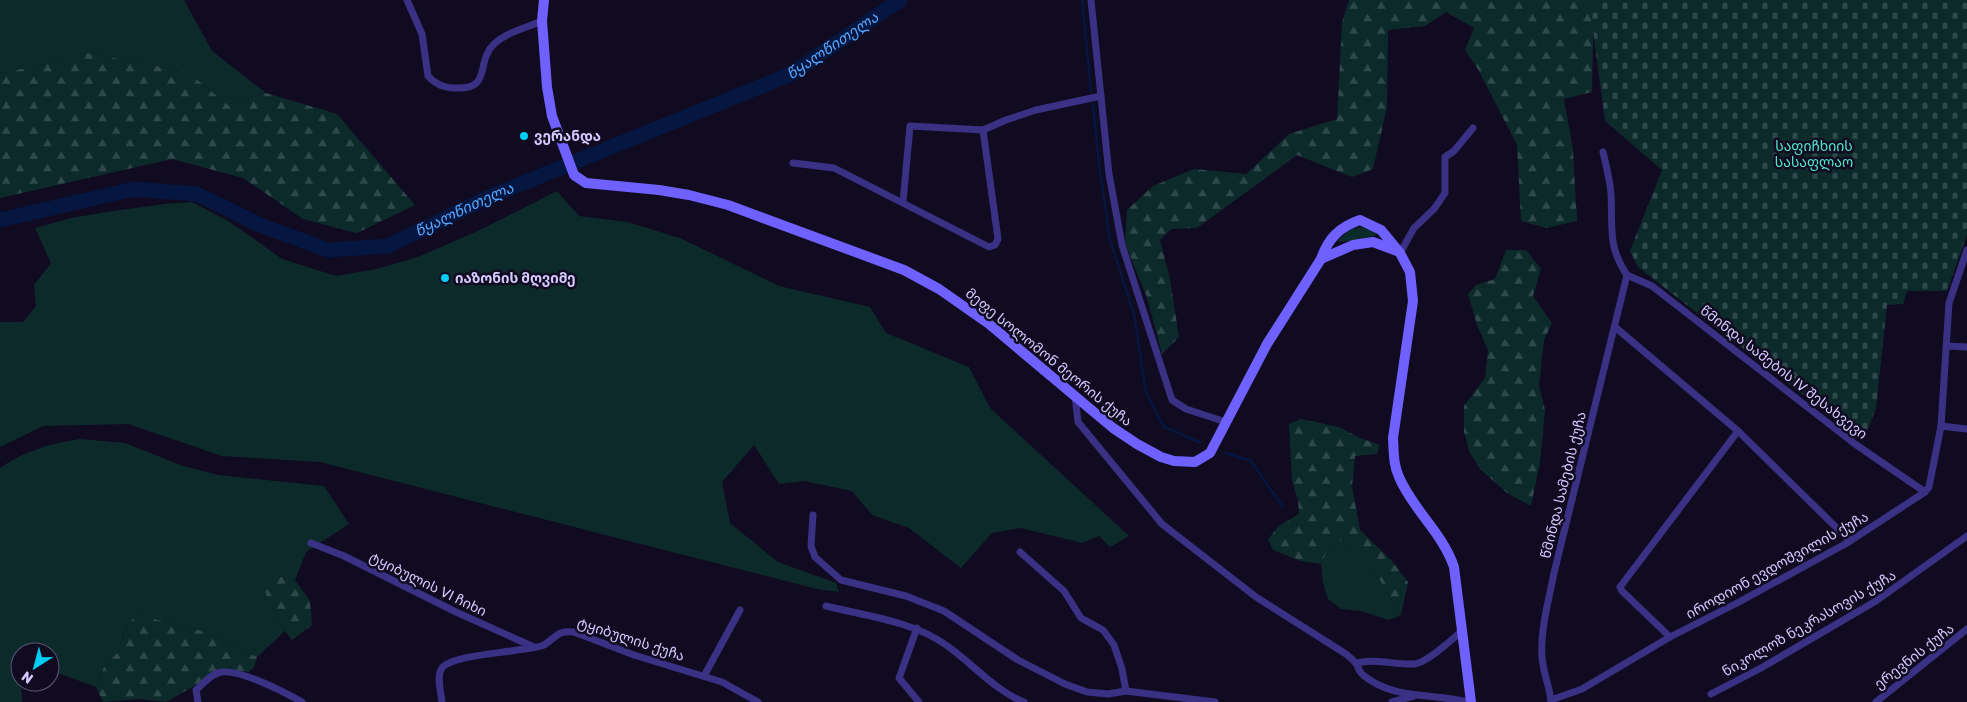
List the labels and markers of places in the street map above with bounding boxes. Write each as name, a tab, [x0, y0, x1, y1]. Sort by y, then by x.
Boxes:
place label: ვერანდა	[534, 128, 601, 145]
marker: ვერანდა	[518, 130, 530, 142]
place label: იაზონის მღვიმე	[455, 270, 576, 287]
marker: იაზონის მღვიმე	[439, 272, 451, 284]

